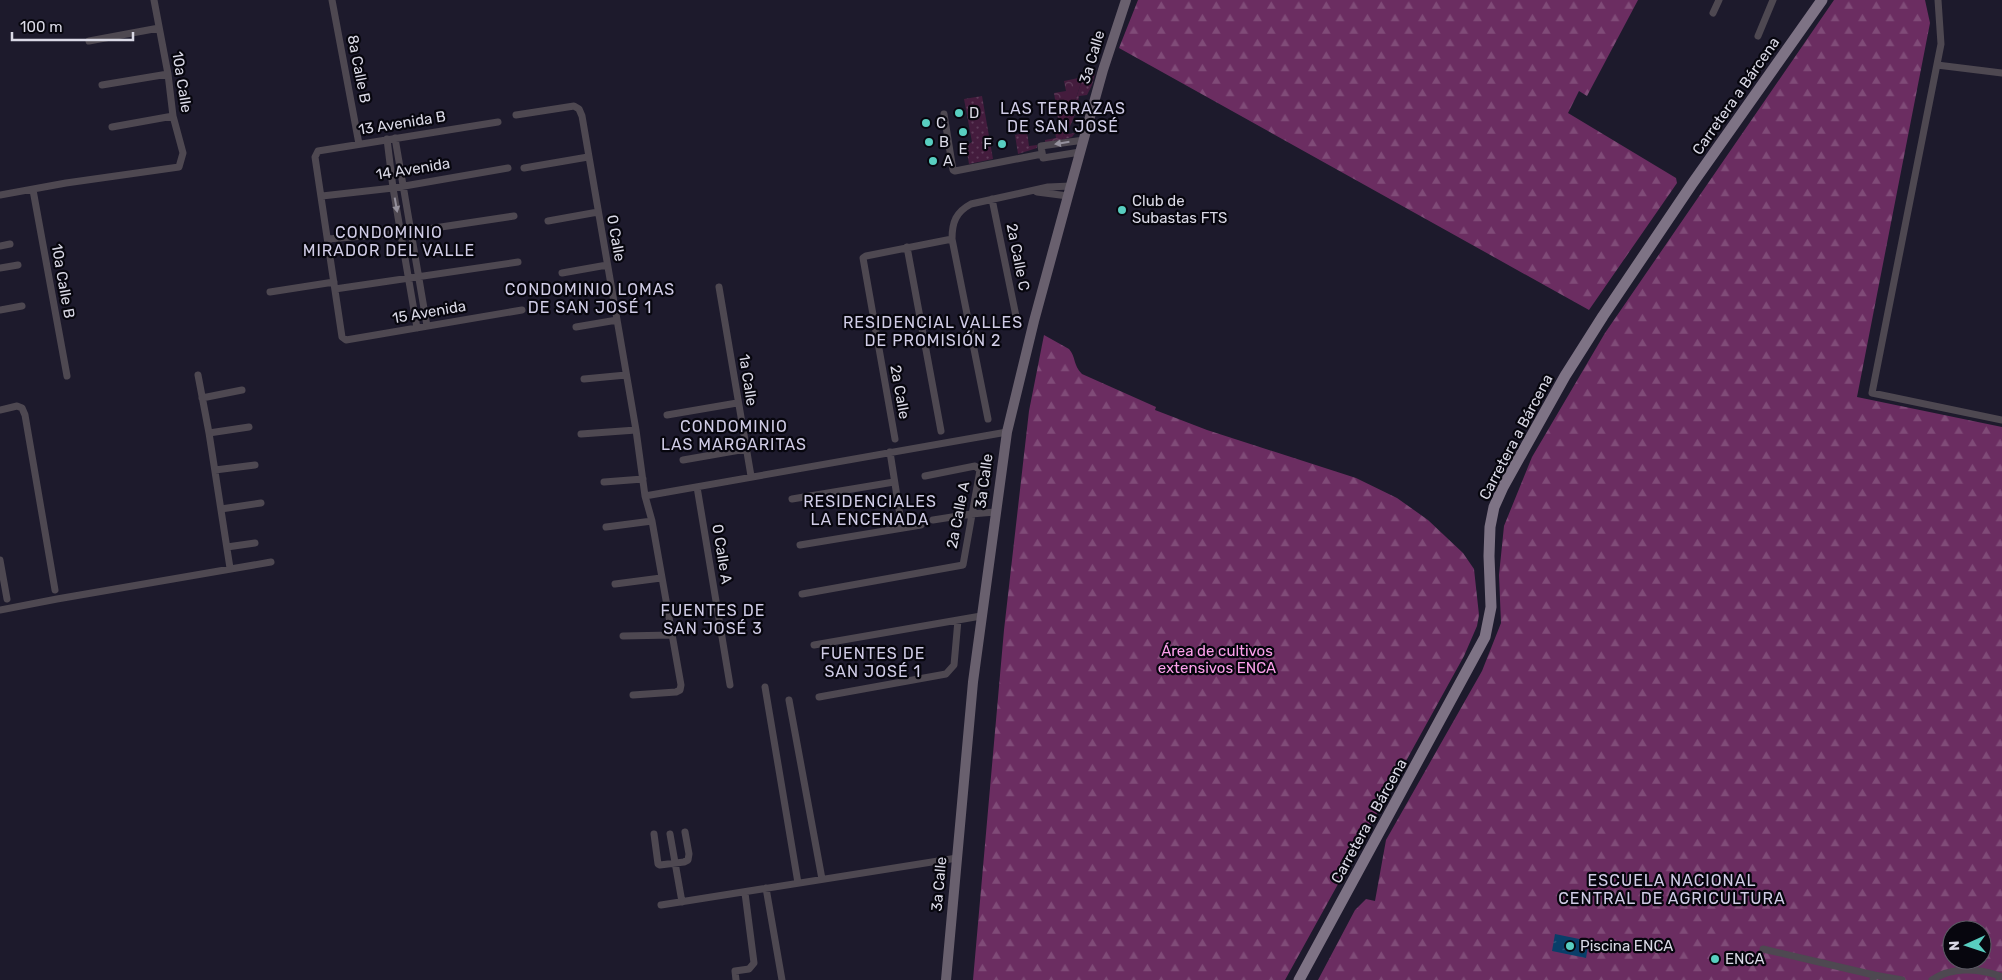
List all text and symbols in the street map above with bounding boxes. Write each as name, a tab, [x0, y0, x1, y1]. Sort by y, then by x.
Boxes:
scale bar	[12, 10, 134, 42]
text: 100 m	[20, 18, 62, 36]
street label: 3a Calle	[1075, 28, 1109, 86]
street label: 8a Calle B	[344, 33, 374, 105]
street label: Carretera a Bárcena	[1689, 34, 1783, 158]
street label: 10a Calle	[168, 50, 196, 114]
district label: LAS TERRAZAS DE SAN JOSÉ	[1000, 99, 1126, 136]
place label: D	[969, 104, 979, 122]
street label: 13 Avenida B	[357, 107, 447, 139]
marker: D	[953, 107, 965, 119]
place label: C	[936, 114, 946, 132]
marker: C	[920, 117, 932, 129]
marker: E	[957, 126, 969, 138]
place label: B	[939, 133, 949, 151]
place label: F	[983, 135, 992, 153]
marker: B	[923, 136, 935, 148]
marker: F	[996, 138, 1008, 150]
one-way arrow	[1054, 139, 1070, 147]
place label: E	[958, 140, 968, 158]
place label: A	[943, 152, 953, 170]
street label: 14 Avenida	[375, 154, 451, 184]
marker: A	[927, 155, 939, 167]
place label: Club de Subastas FTS	[1132, 192, 1227, 227]
one-way arrow	[392, 197, 400, 213]
marker: Club de Subastas FTS	[1116, 204, 1128, 216]
street label: 0 Calle	[603, 213, 629, 263]
street label: 2a Calle C	[1003, 222, 1033, 292]
district label: CONDOMINIO MIRADOR DEL VALLE	[303, 223, 475, 260]
street label: 10a Calle B	[48, 242, 78, 320]
district label: CONDOMINIO LOMAS DE SAN JOSÉ 1	[505, 280, 675, 317]
street label: 15 Avenida	[391, 297, 467, 327]
district label: RESIDENCIAL VALLES DE PROMISIÓN 2	[843, 313, 1023, 350]
street label: 1a Calle	[735, 353, 761, 407]
street label: 2a Calle	[886, 363, 914, 421]
street label: Carretera a Bárcena	[1475, 371, 1557, 503]
district label: CONDOMINIO LAS MARGARITAS	[661, 417, 807, 454]
street label: 3a Calle	[971, 453, 997, 509]
street label: 2a Calle A	[943, 480, 973, 550]
district label: RESIDENCIALES LA ENCENADA	[803, 492, 937, 529]
street label: 0 Calle A	[708, 523, 736, 585]
district label: FUENTES DE SAN JOSÉ 3	[661, 601, 765, 638]
park label: Área de cultivos extensivos ENCA	[1158, 642, 1276, 677]
district label: FUENTES DE SAN JOSÉ 1	[821, 644, 925, 681]
street label: Carretera a Bárcena	[1327, 756, 1411, 886]
street label: 3a Calle	[928, 856, 950, 912]
district label: ESCUELA NACIONAL CENTRAL DE AGRICULTURA	[1558, 871, 1786, 908]
north arrow	[1942, 920, 1992, 970]
place label: Piscina ENCA	[1580, 937, 1673, 955]
marker: Piscina ENCA	[1564, 940, 1576, 952]
text: N	[1946, 940, 1963, 951]
place label: ENCA	[1725, 950, 1764, 968]
marker: ENCA	[1709, 953, 1721, 965]

